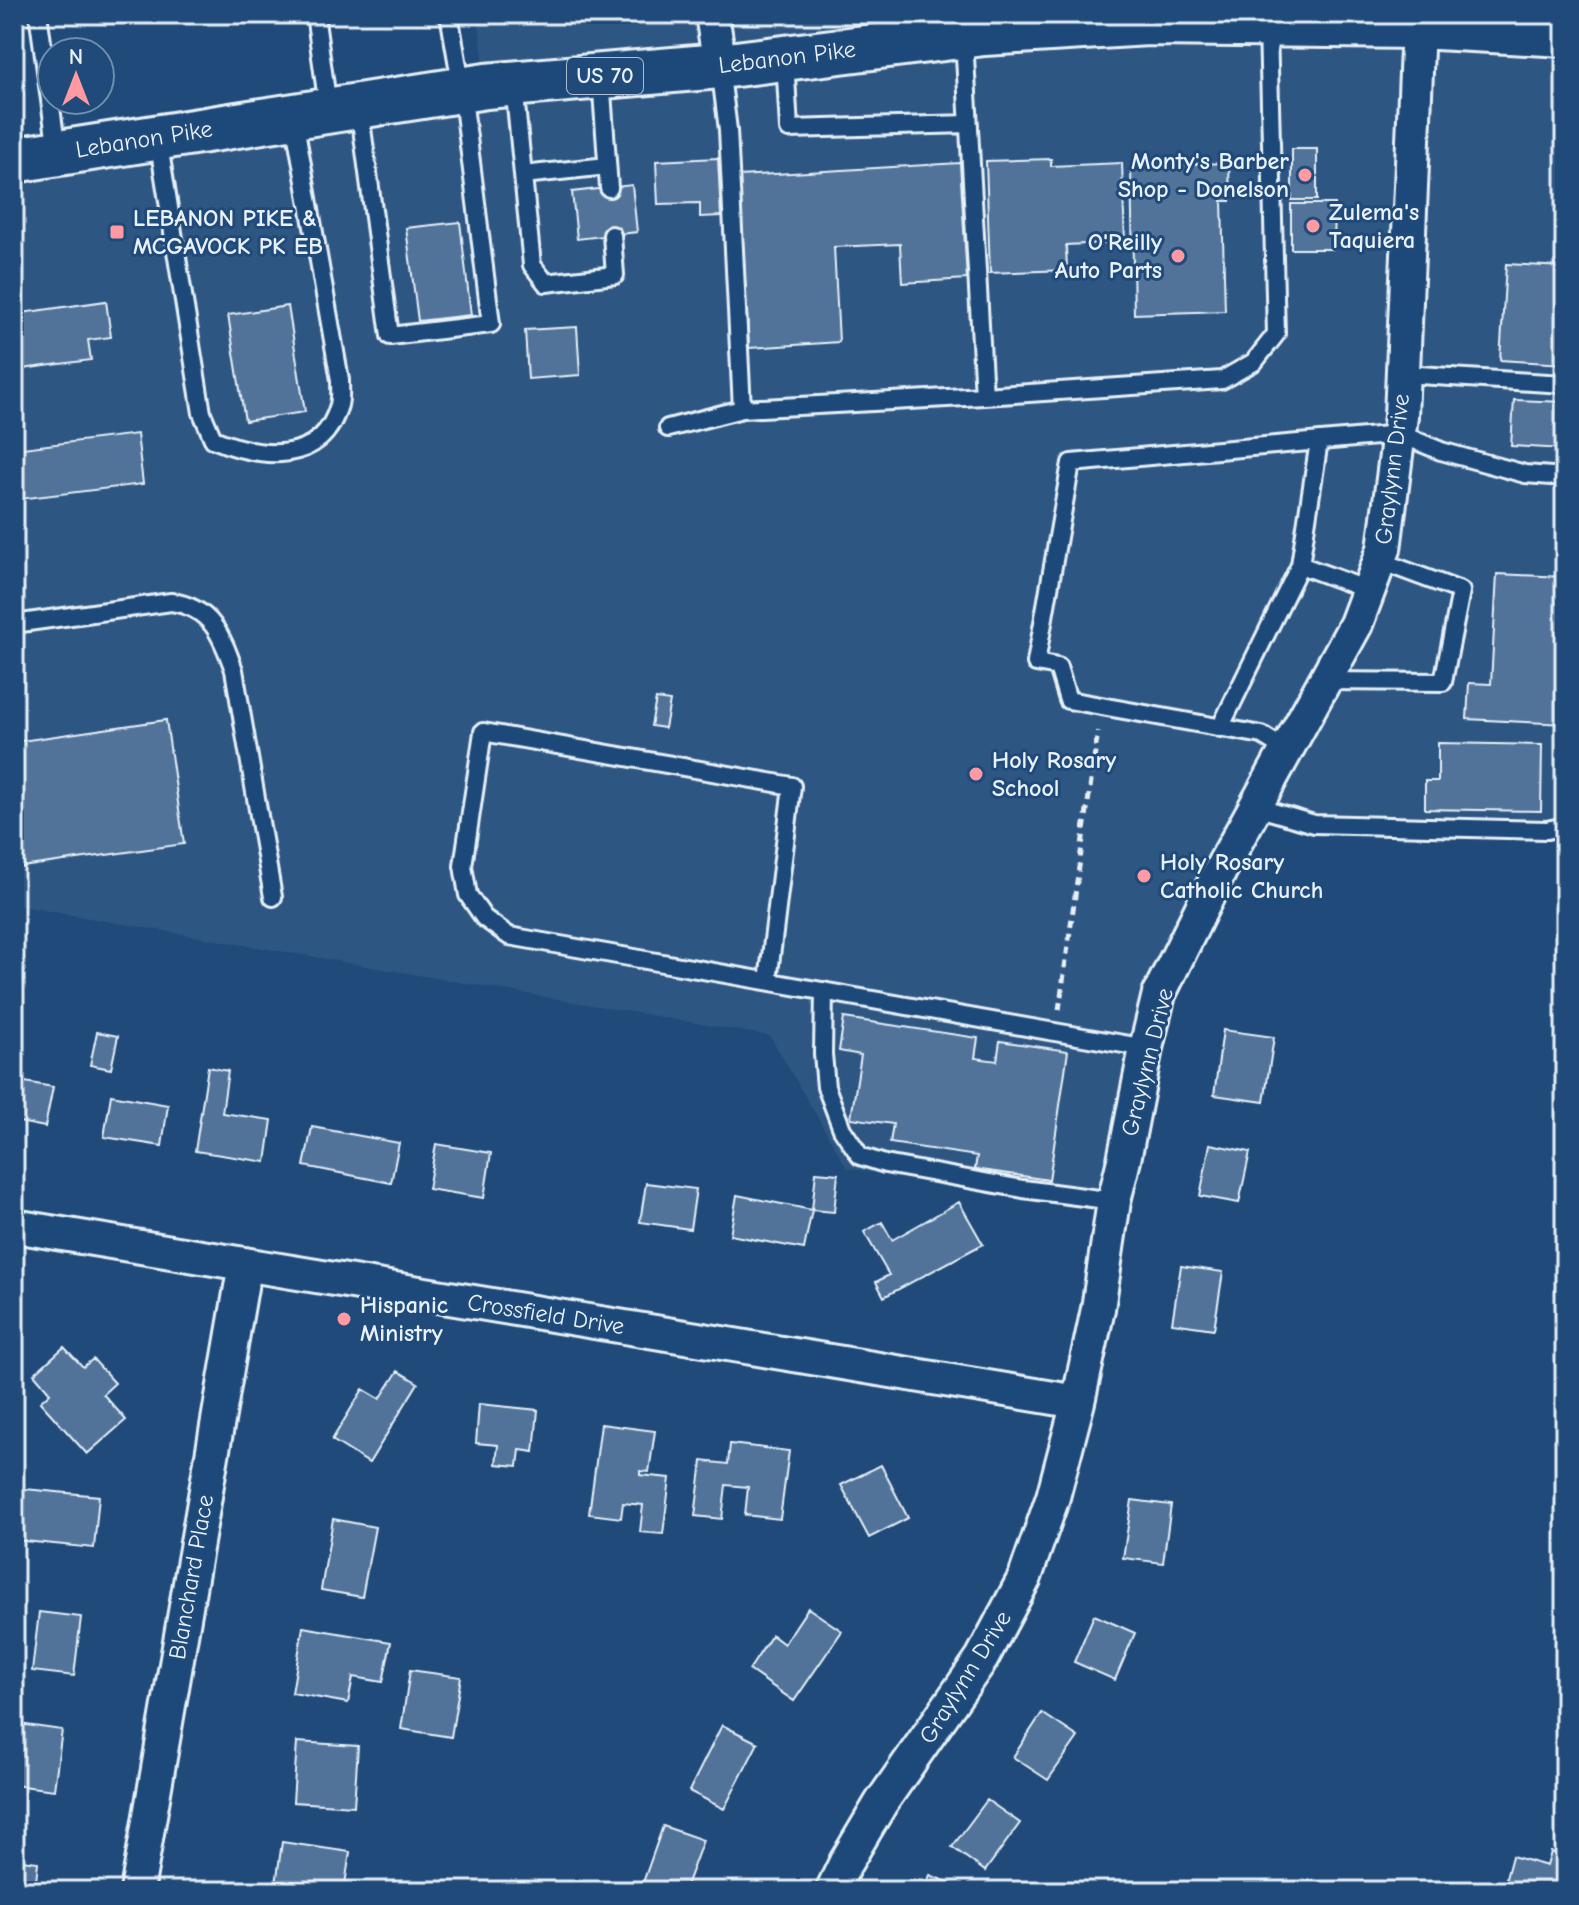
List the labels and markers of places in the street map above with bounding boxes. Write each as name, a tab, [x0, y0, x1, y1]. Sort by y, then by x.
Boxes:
place label: Monty's Barber Shop - Donelson	[1118, 147, 1289, 203]
marker: Monty's Barber Shop - Donelson	[1296, 166, 1314, 184]
place label: Zulema's Taquiera	[1329, 198, 1419, 254]
place label: LEBANON PIKE & MCGAVOCK PK EB	[133, 204, 323, 260]
marker: Zulema's Taquiera	[1304, 217, 1322, 235]
marker: LEBANON PIKE & MCGAVOCK PK EB	[108, 223, 126, 241]
place label: O'Reilly Auto Parts	[1055, 228, 1162, 284]
marker: O'Reilly Auto Parts	[1169, 247, 1187, 265]
place label: Holy Rosary School	[992, 746, 1116, 802]
marker: Holy Rosary School	[967, 765, 985, 783]
place label: Holy Rosary Catholic Church	[1160, 848, 1323, 904]
marker: Holy Rosary Catholic Church	[1135, 867, 1153, 885]
place label: Hispanic Ministry	[360, 1291, 448, 1347]
marker: Hispanic Ministry	[335, 1310, 353, 1328]

